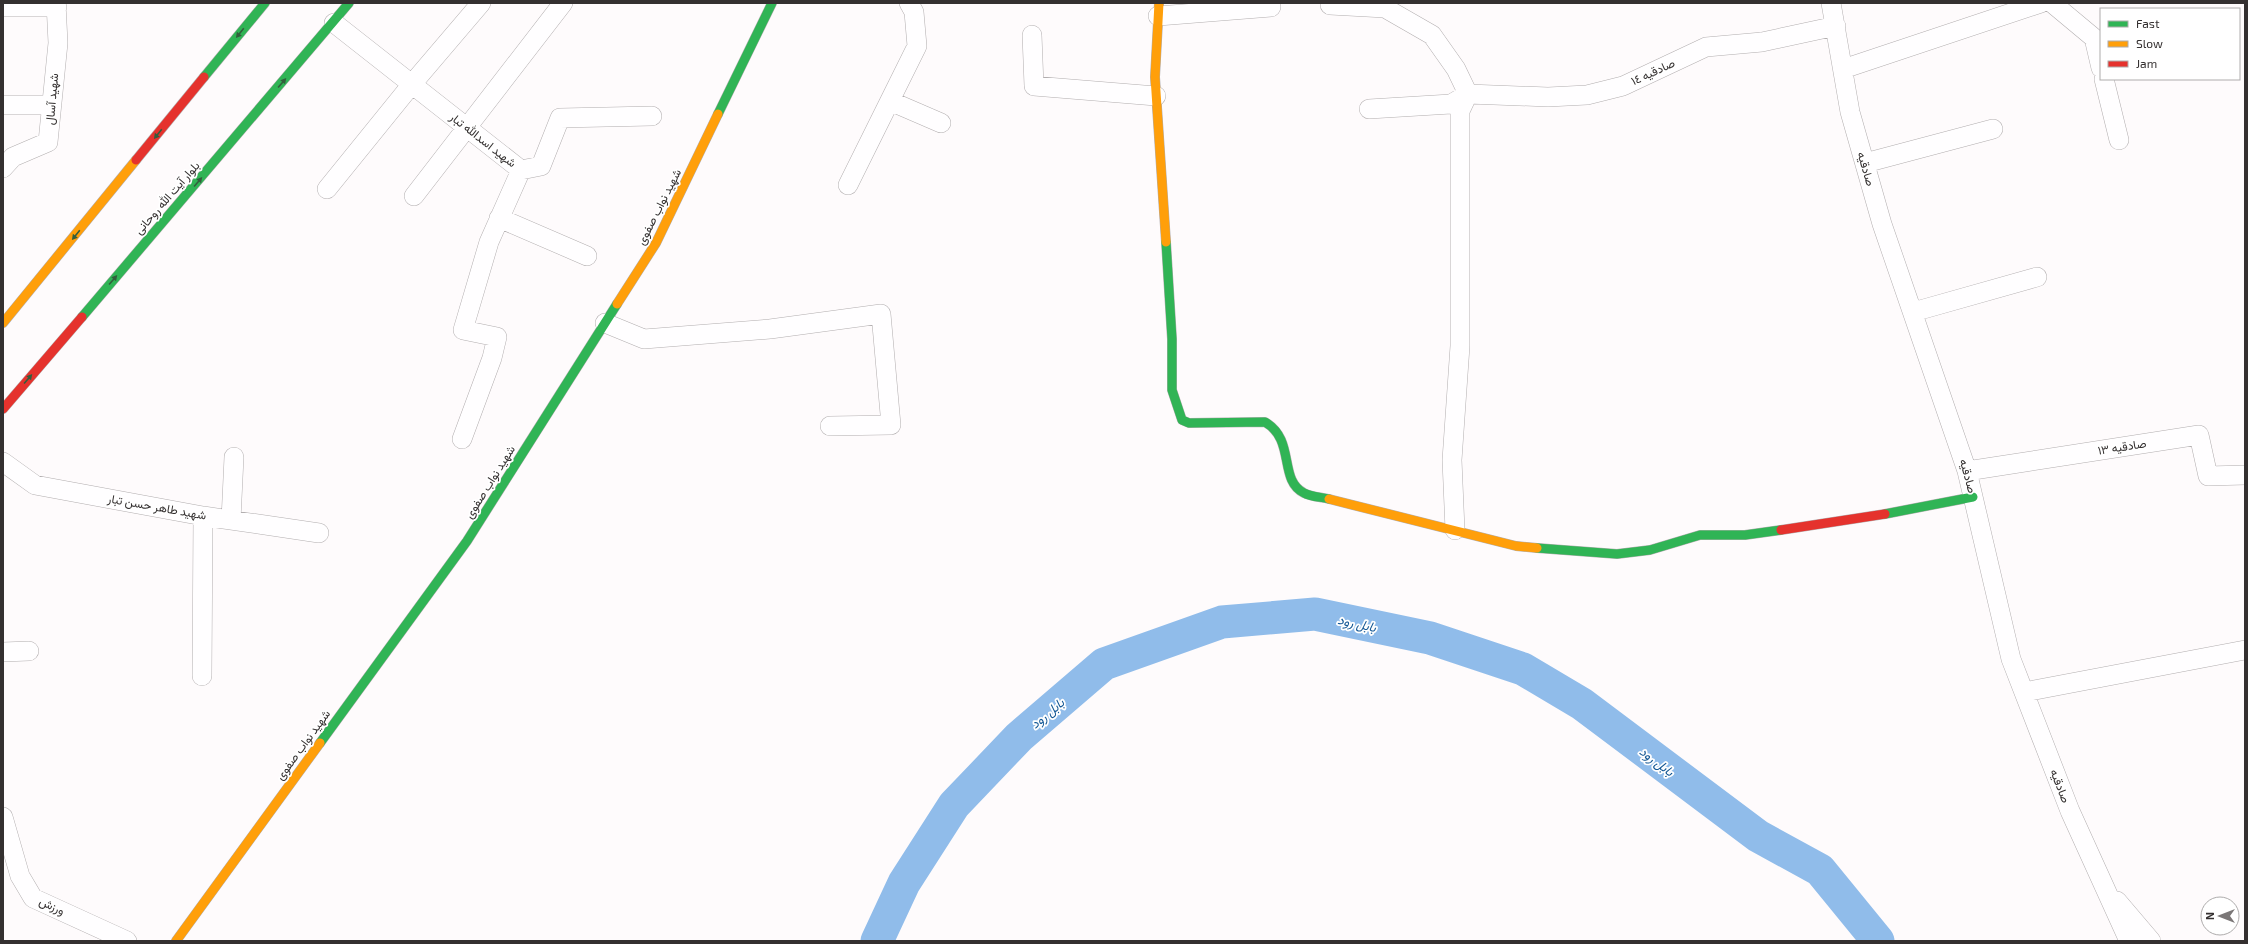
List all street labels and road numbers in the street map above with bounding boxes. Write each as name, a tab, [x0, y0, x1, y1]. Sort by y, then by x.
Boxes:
street label: صادقيه ١٤	[1628, 55, 1677, 88]
street label: شهید آسال	[42, 72, 62, 126]
street label: شهید اسدالله تبار	[446, 108, 520, 171]
street label: صادقیه	[1854, 150, 1879, 188]
street label: بلوار آیت الله روحانی	[131, 158, 203, 238]
street label: شهید نواب صفوی	[633, 166, 685, 248]
street label: صادقیه ۱۳	[2097, 435, 2147, 458]
street label: شهید نواب صفوی	[461, 442, 519, 522]
street label: صادقیه	[1957, 457, 1980, 495]
street label: شهید طاهر حسن تبار	[105, 490, 208, 524]
street label: شهید نواب صفوی	[272, 707, 334, 783]
street label: صادقیه	[2047, 767, 2074, 805]
street label: ورزش	[37, 893, 67, 919]

